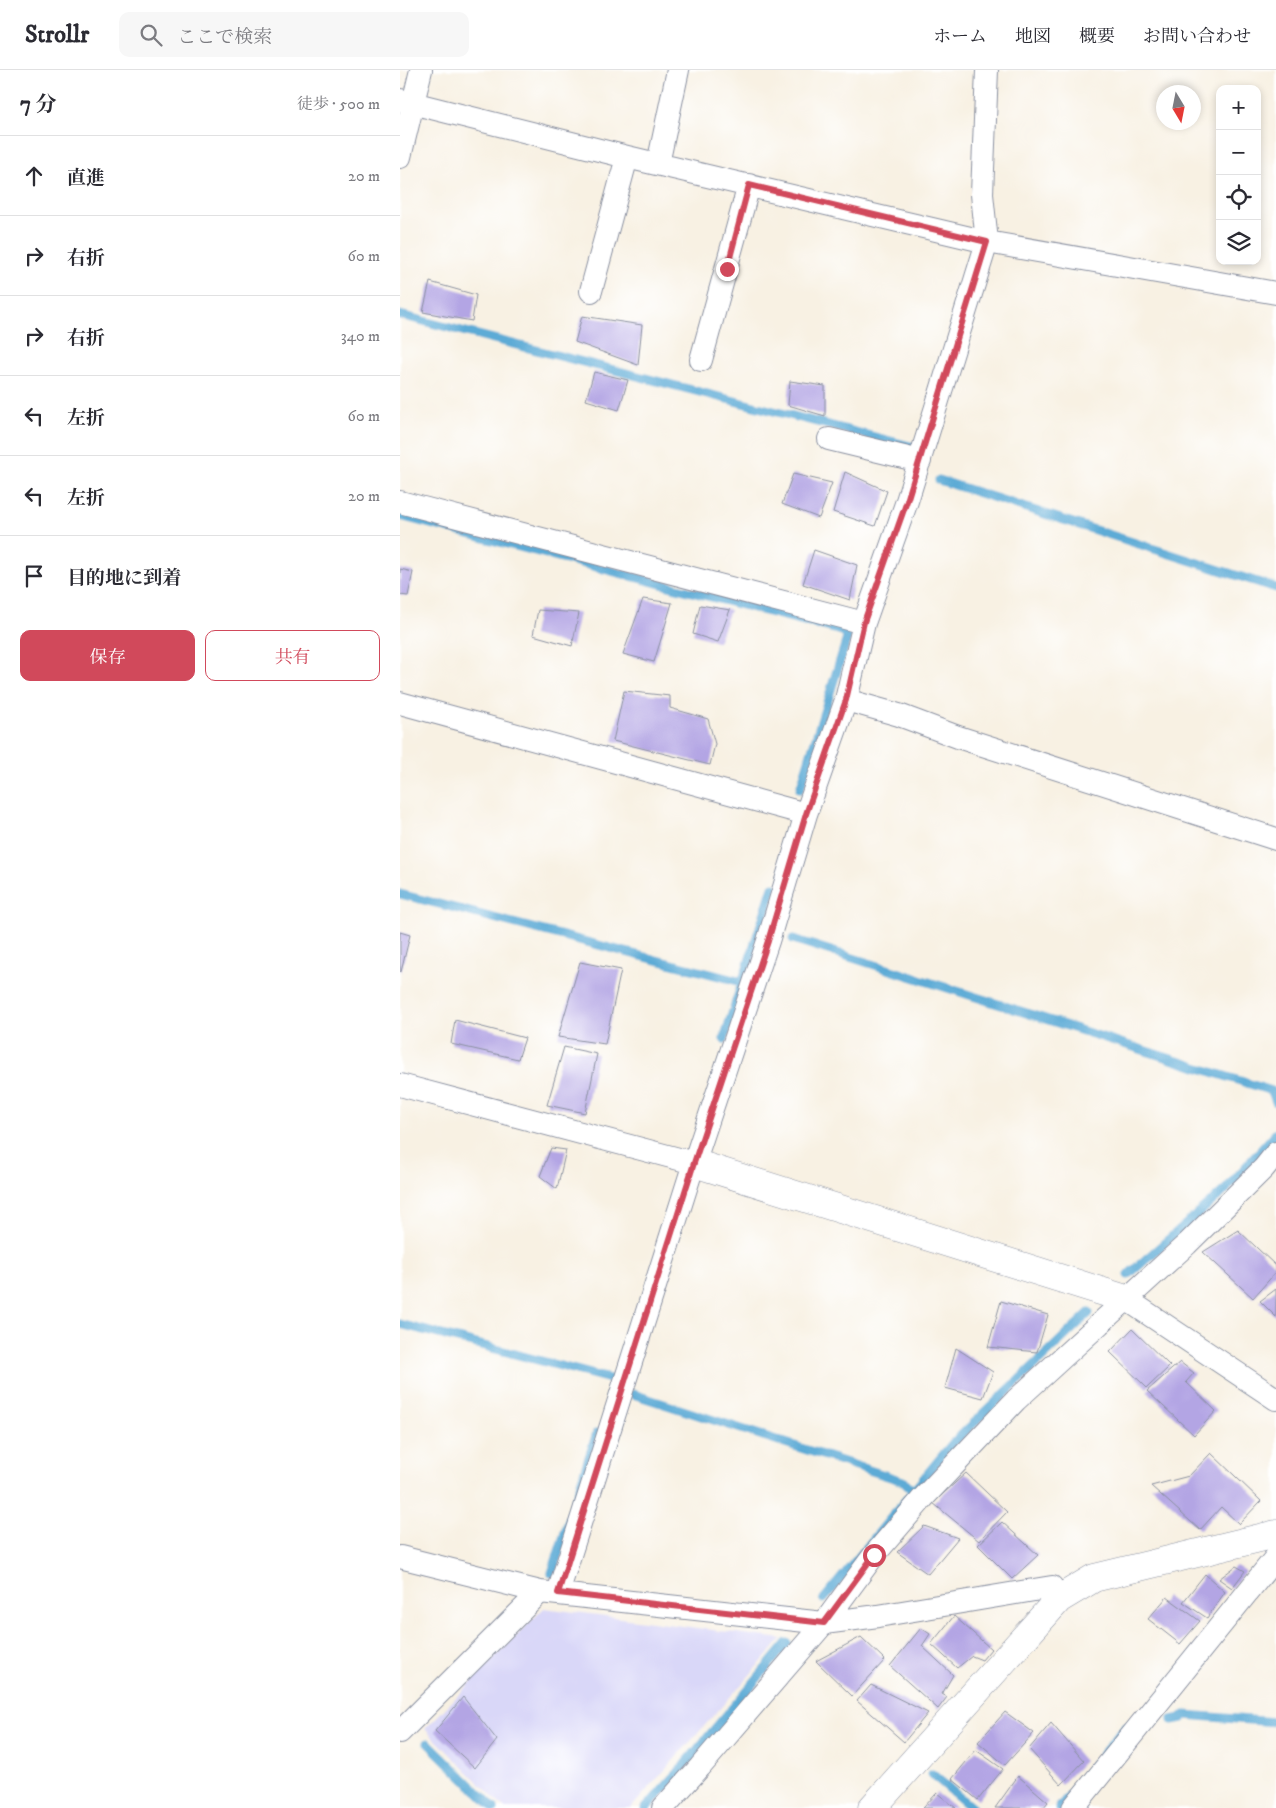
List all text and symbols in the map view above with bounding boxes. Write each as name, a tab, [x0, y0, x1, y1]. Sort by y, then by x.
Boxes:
search box	[119, 12, 469, 57]
text: Strollr	[25, 20, 89, 50]
icon: search	[137, 21, 165, 49]
text: ここで検索	[177, 26, 272, 49]
text: ホーム	[933, 26, 987, 48]
text: 地図	[1015, 26, 1051, 48]
text: 概要	[1079, 26, 1115, 48]
text: お問い合わせ	[1143, 26, 1251, 48]
north arrow	[1156, 85, 1201, 130]
map controls	[1216, 85, 1261, 265]
button: +	[1216, 85, 1261, 130]
text: 7 分	[20, 92, 57, 118]
text: 徒歩 · 500 m	[297, 94, 380, 114]
button: −	[1216, 130, 1261, 175]
icon: ahead	[20, 162, 48, 190]
text: 20 m	[348, 166, 380, 186]
text: 直進	[67, 167, 105, 190]
button: locate	[1216, 175, 1261, 220]
button: layers	[1216, 220, 1261, 265]
icon: right	[20, 242, 48, 270]
text: 60 m	[348, 246, 380, 266]
text: 右折	[67, 247, 105, 270]
route end	[716, 258, 739, 281]
icon: right	[20, 322, 48, 350]
text: 340 m	[341, 326, 380, 346]
text: 右折	[67, 327, 105, 350]
icon: left	[20, 402, 48, 430]
text: 60 m	[348, 406, 380, 426]
text: 左折	[67, 407, 105, 430]
icon: left	[20, 482, 48, 510]
text: 20 m	[348, 486, 380, 506]
text: 左折	[67, 487, 105, 510]
icon: arrive	[20, 562, 48, 590]
text: 目的地に到着	[67, 567, 181, 590]
button: 保存	[20, 630, 195, 681]
button: 共有	[205, 630, 380, 681]
route start	[863, 1544, 886, 1567]

